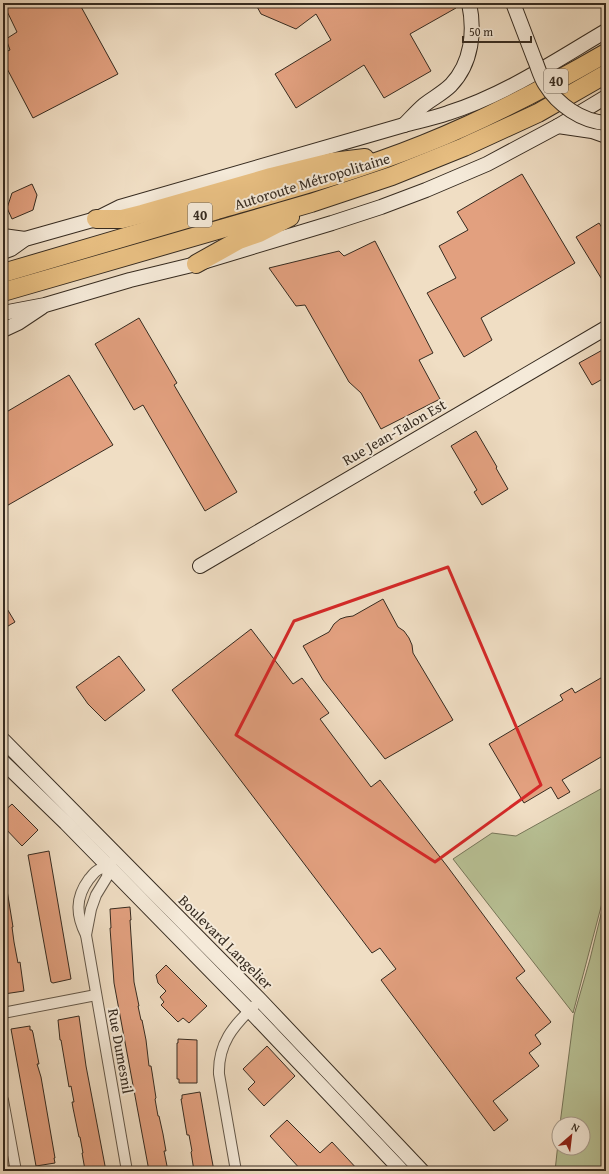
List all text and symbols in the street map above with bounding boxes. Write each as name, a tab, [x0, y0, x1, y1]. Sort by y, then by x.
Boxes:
scale bar	[463, 18, 531, 44]
text: 50 m	[469, 23, 493, 40]
road number: 40	[544, 69, 568, 93]
street label: Autoroute Métropolitaine	[231, 147, 393, 215]
road number: 40	[188, 203, 212, 227]
street label: Rue Jean-Talon Est	[338, 393, 450, 470]
street label: Boulevard Langelier	[174, 890, 278, 994]
street label: Rue Dumesnil	[103, 1007, 139, 1095]
north arrow	[551, 1116, 591, 1156]
text: N	[569, 1118, 583, 1136]

